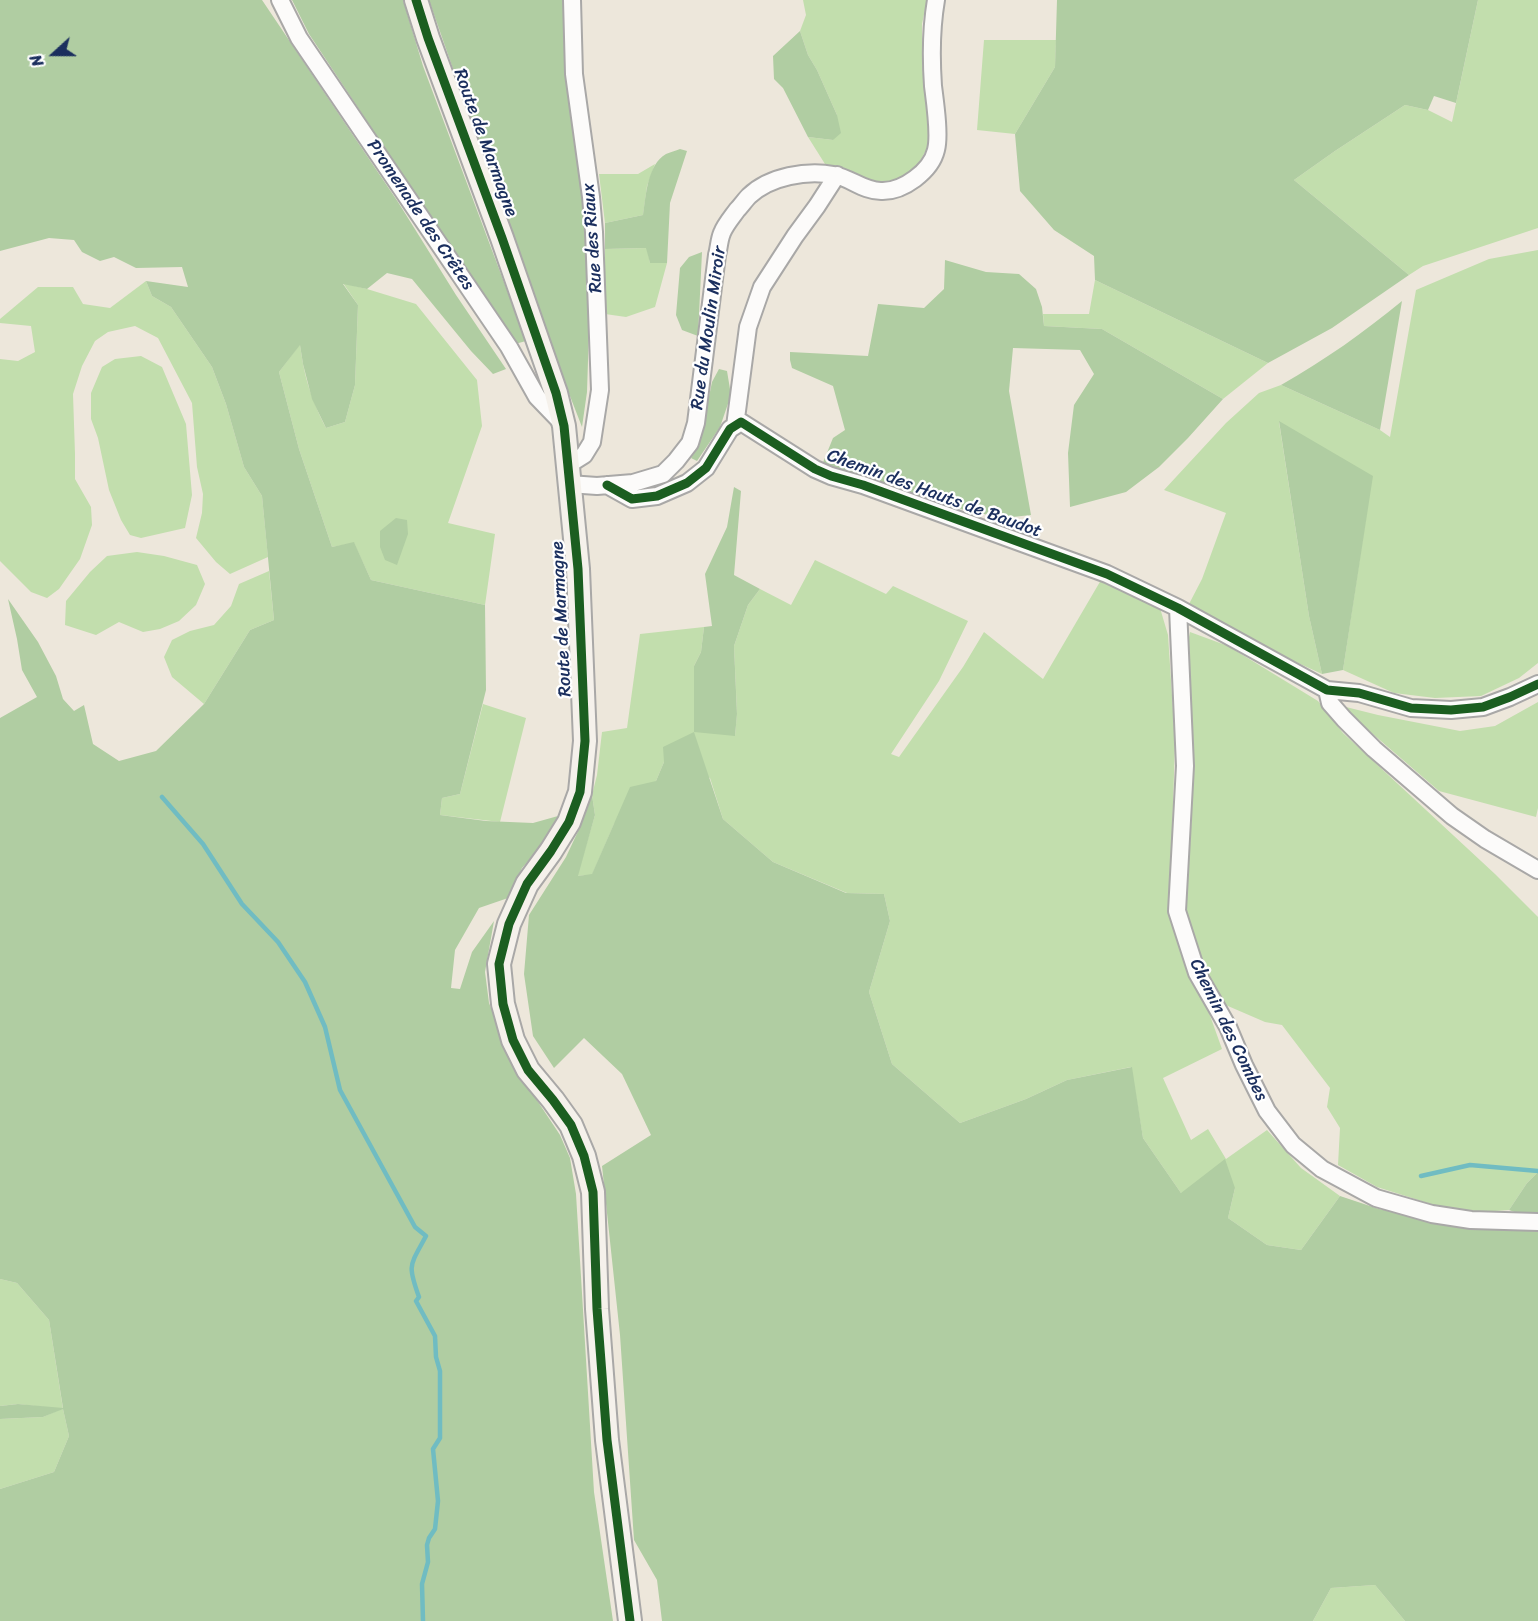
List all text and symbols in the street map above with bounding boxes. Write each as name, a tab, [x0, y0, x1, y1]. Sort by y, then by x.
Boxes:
north arrow	[24, 24, 84, 84]
text: N	[21, 50, 52, 71]
street label: Route de Marmagne	[448, 66, 522, 220]
street label: Promenade des Crêtes	[362, 136, 478, 294]
street label: Rue des Riaux	[578, 182, 608, 294]
street label: Rue du Moulin Miroir	[687, 245, 731, 411]
street label: Chemin des Hauts de Baudot	[824, 445, 1044, 543]
street label: Route de Marmagne	[547, 541, 577, 697]
street label: Chemin des Combes	[1184, 955, 1272, 1105]

